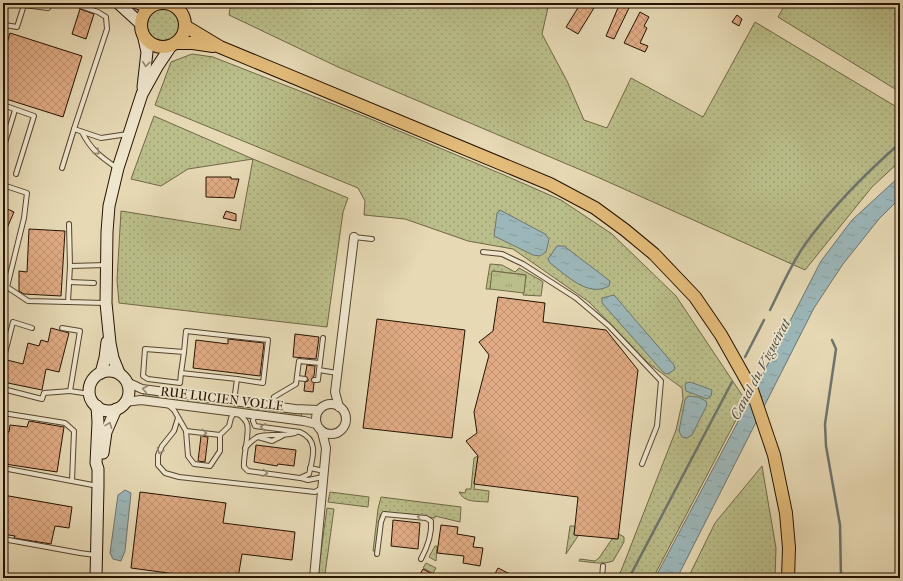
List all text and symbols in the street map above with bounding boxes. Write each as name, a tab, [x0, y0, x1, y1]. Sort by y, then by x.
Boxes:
one-way arrow	[141, 61, 150, 67]
one-way arrow	[92, 148, 100, 155]
water label: Canal du Vigueirat	[727, 315, 795, 423]
street label: RUE LUCIEN VOLLE	[160, 384, 284, 413]
one-way arrow	[142, 386, 149, 394]
one-way arrow	[104, 422, 112, 429]
one-way arrow	[260, 423, 267, 432]
one-way arrow	[201, 428, 207, 437]
one-way arrow	[157, 448, 165, 455]
one-way arrow	[262, 468, 268, 477]
one-way arrow	[417, 513, 423, 522]

